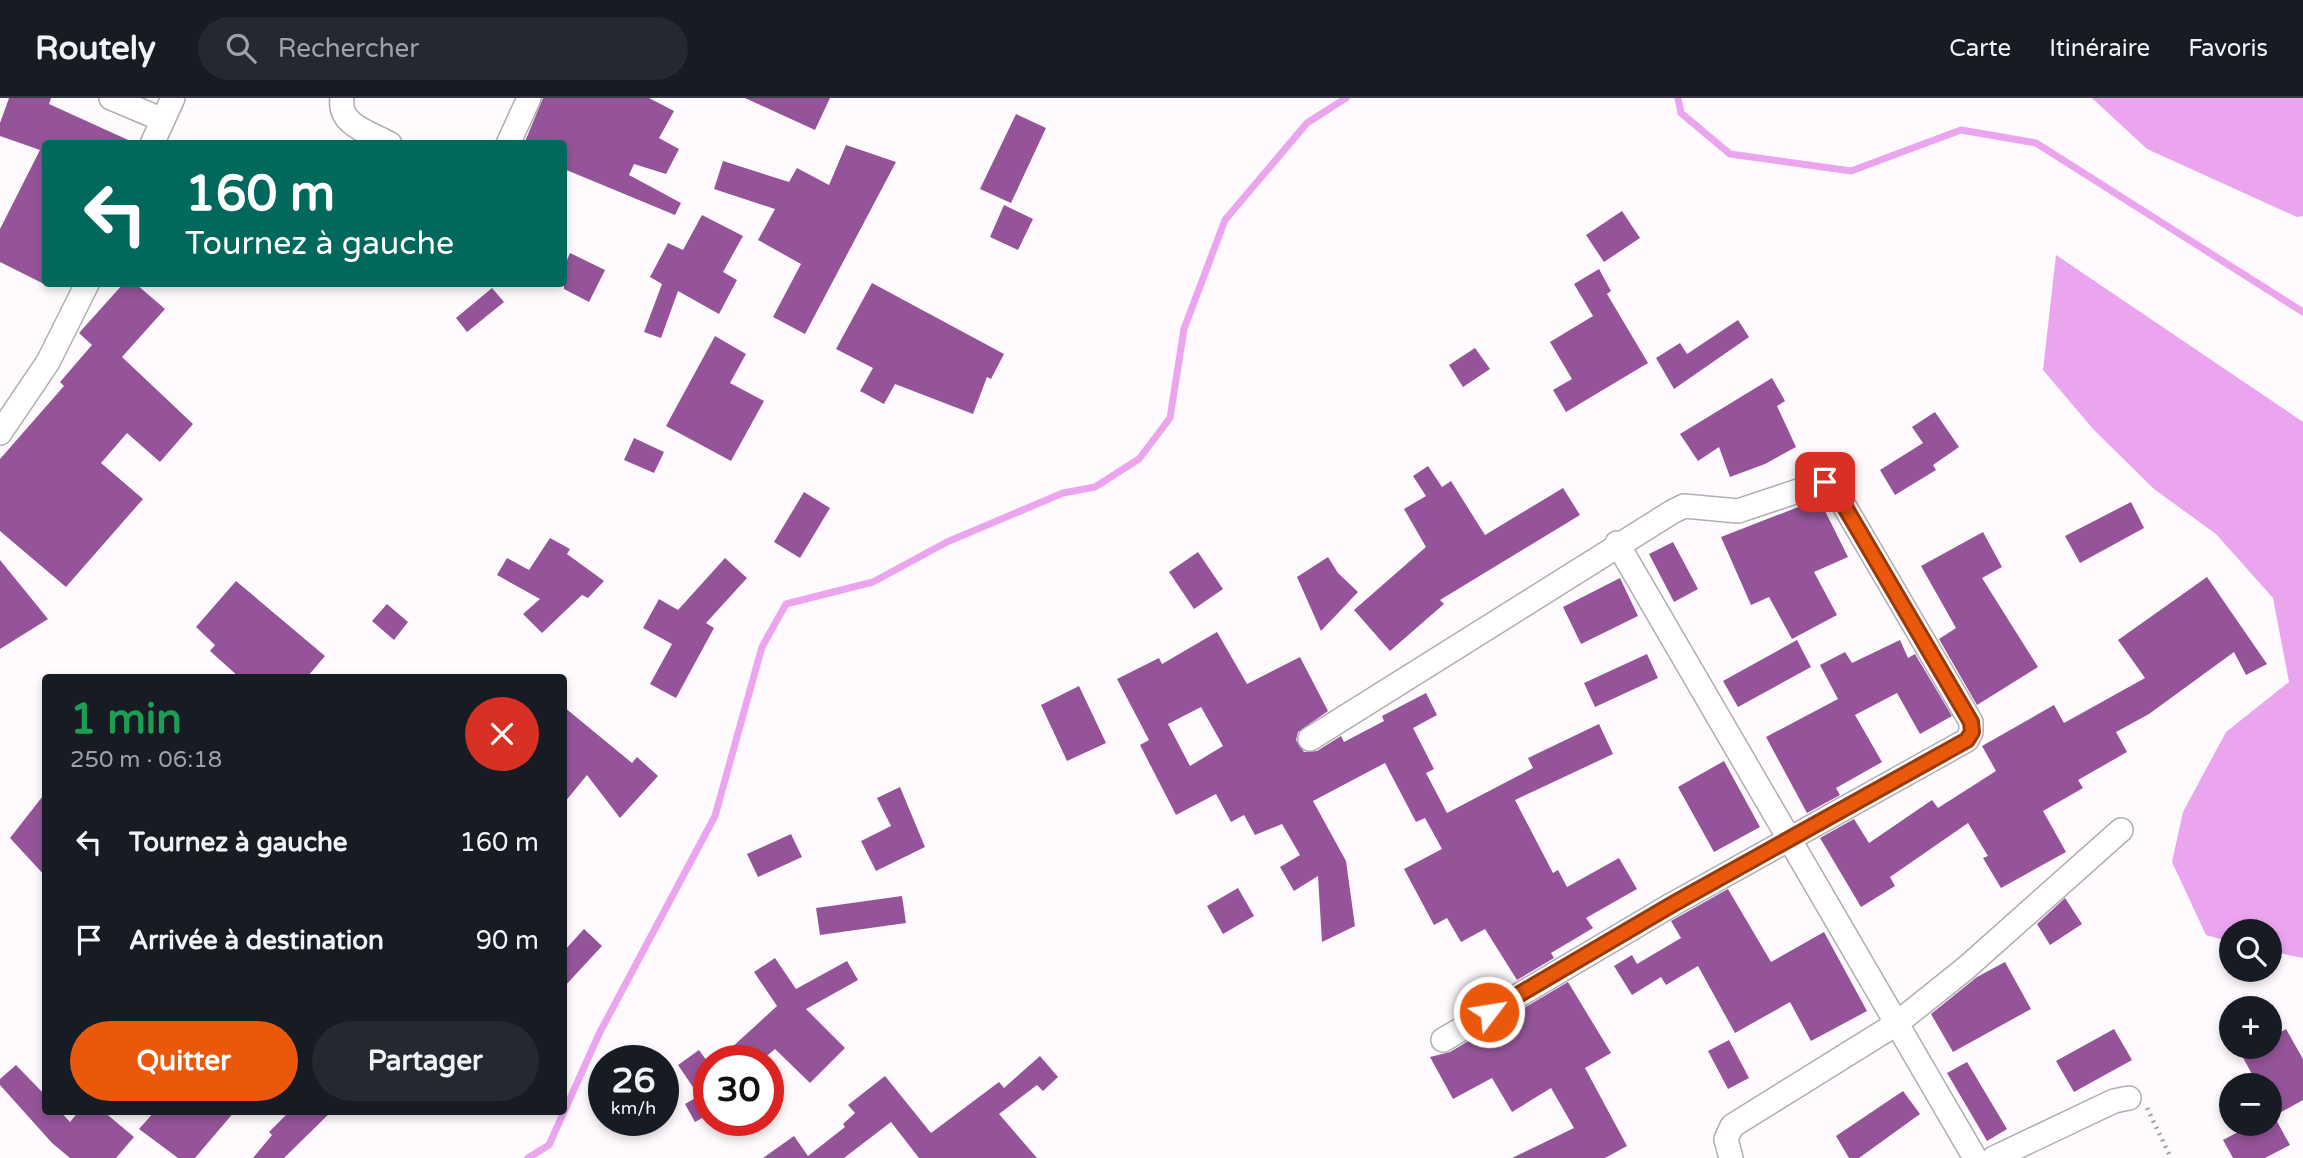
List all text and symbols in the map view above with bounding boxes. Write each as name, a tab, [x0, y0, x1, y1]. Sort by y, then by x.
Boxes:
search box	[198, 17, 688, 80]
text: Routely	[35, 29, 156, 68]
icon: search	[222, 29, 260, 67]
text: Rechercher	[278, 33, 419, 64]
text: Carte	[1949, 34, 2011, 63]
text: Itinéraire	[2049, 34, 2150, 63]
text: Favoris	[2188, 34, 2268, 63]
text: 160 m	[185, 165, 335, 224]
icon: left	[70, 168, 161, 259]
text: Tournez à gauche	[185, 225, 454, 263]
pin	[1795, 452, 1855, 512]
icon: arrive	[1806, 463, 1844, 501]
text: 1 min	[70, 694, 182, 745]
button: close	[465, 697, 539, 771]
text: 250 m · 06:18	[70, 746, 222, 774]
icon: left	[70, 823, 108, 861]
text: Tournez à gauche	[129, 827, 348, 858]
text: 160 m	[459, 827, 539, 858]
map controls	[2219, 919, 2282, 1136]
button: search	[2219, 919, 2282, 982]
icon: arrive	[70, 921, 108, 959]
text: Arrivée à destination	[129, 925, 384, 956]
text: 90 m	[476, 925, 539, 956]
position arrow	[1452, 975, 1526, 1049]
button: +	[2219, 996, 2282, 1059]
button: Quitter	[70, 1021, 298, 1101]
button: Partager	[312, 1021, 539, 1101]
speed limit sign: 30	[693, 1045, 784, 1136]
text: 26	[612, 1060, 655, 1102]
button: −	[2219, 1073, 2282, 1136]
text: km/h	[611, 1097, 656, 1119]

